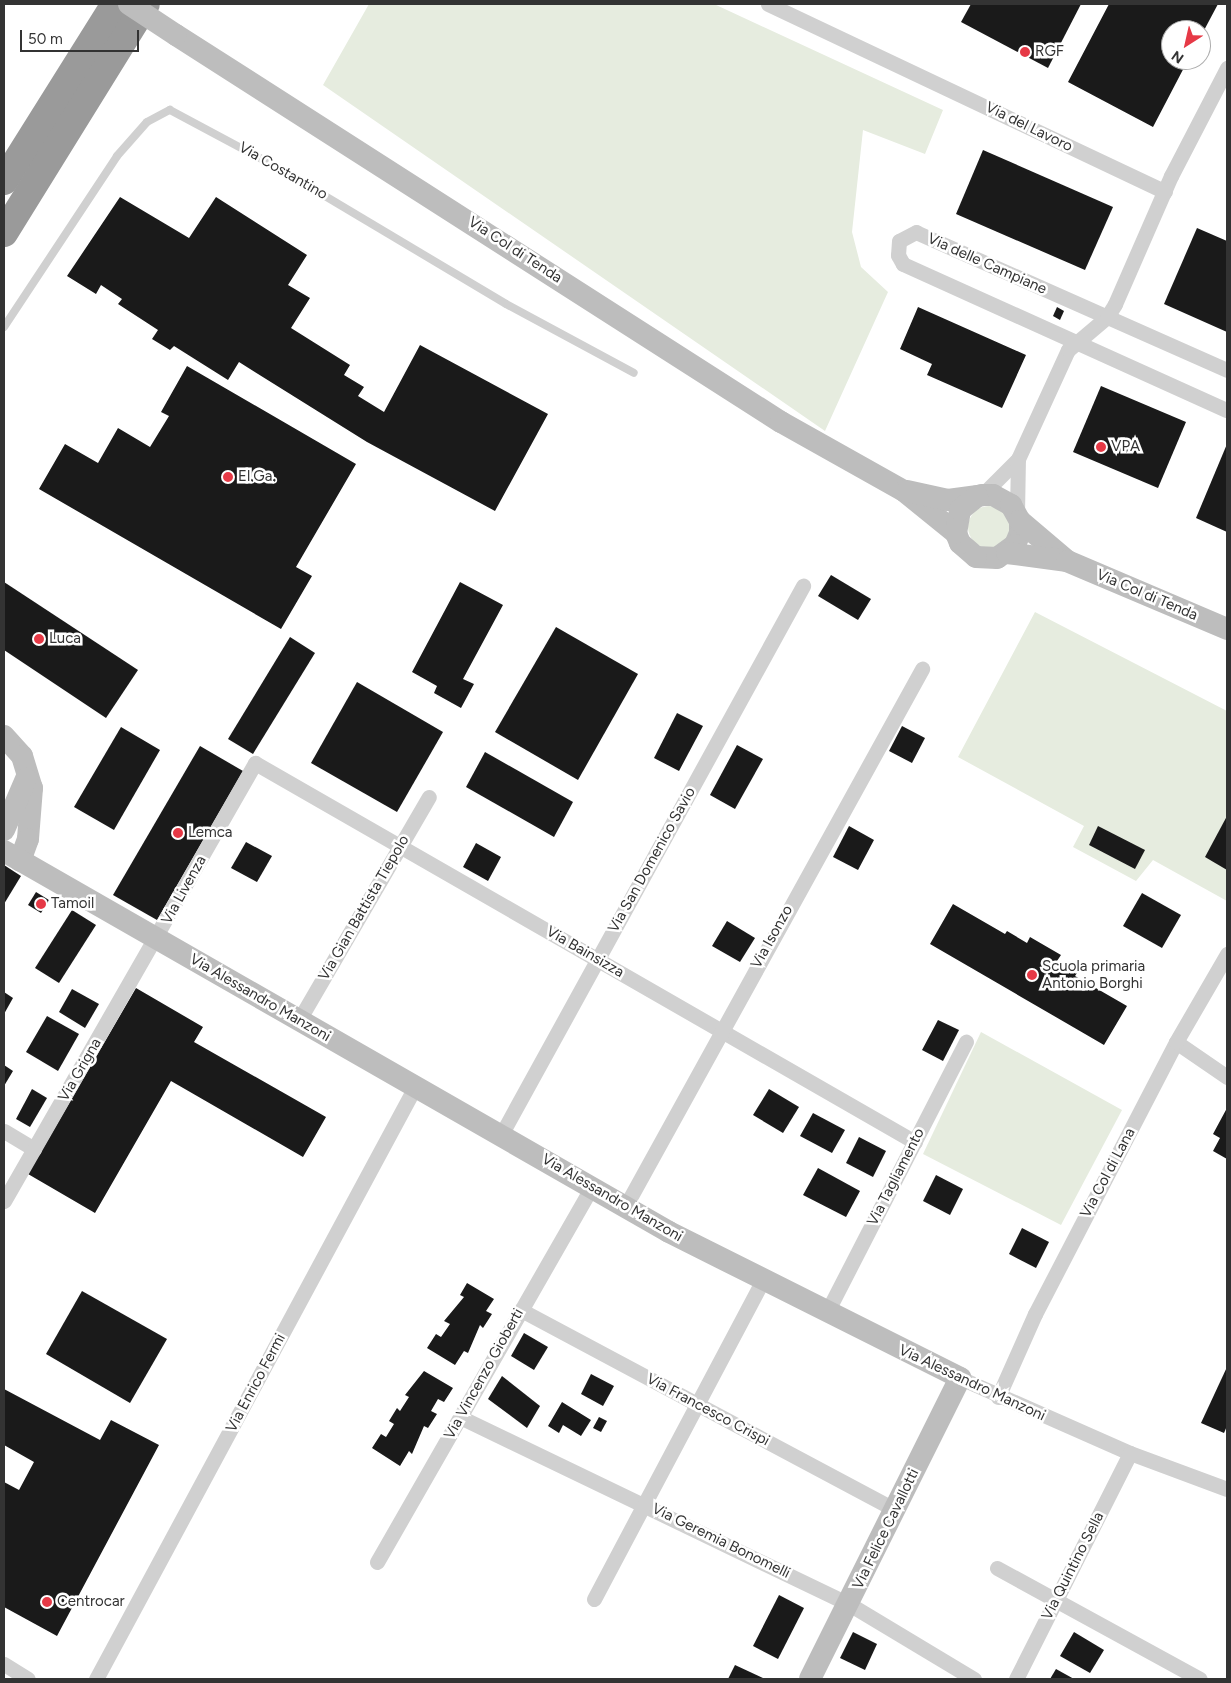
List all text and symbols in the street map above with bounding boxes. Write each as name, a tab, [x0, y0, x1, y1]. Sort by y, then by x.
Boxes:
scale bar	[22, 20, 141, 52]
north arrow	[1161, 20, 1211, 70]
text: 50 m	[28, 30, 63, 48]
place label: RGF	[1035, 43, 1064, 61]
marker: RGF	[1019, 46, 1031, 58]
text: N	[1168, 47, 1187, 67]
street label: Via del Lavoro	[983, 98, 1075, 156]
street label: Via Costantino	[235, 138, 331, 204]
street label: Via Col di Tenda	[465, 213, 565, 287]
street label: Via delle Campiane	[925, 230, 1049, 298]
place label: VPA	[1111, 438, 1140, 456]
marker: VPA	[1095, 441, 1107, 453]
place label: El.Ga.	[238, 468, 275, 486]
marker: El.Ga.	[222, 471, 234, 483]
street label: Via Col di Tenda	[1094, 566, 1200, 624]
place label: Luca	[49, 630, 81, 648]
marker: Luca	[33, 633, 45, 645]
street label: Via San Domenico Savio	[605, 784, 699, 936]
place label: Lemca	[188, 824, 233, 842]
marker: Lemca	[172, 827, 184, 839]
street label: Via Gian Battista Tiepolo	[315, 832, 413, 984]
street label: Via Livenza	[158, 853, 210, 927]
place label: Tamoil	[51, 895, 94, 913]
marker: Tamoil	[35, 898, 47, 910]
street label: Via Isonzo	[747, 902, 797, 972]
street label: Via Bainsizza	[543, 923, 627, 981]
street label: Via Alessandro Manzoni	[186, 950, 334, 1046]
place label: Scuola primaria Antonio Borghi	[1042, 957, 1145, 992]
marker: Scuola primaria Antonio Borghi	[1026, 969, 1038, 981]
street label: Via Grigna	[55, 1035, 105, 1105]
street label: Via Tagliamento	[864, 1125, 928, 1229]
street label: Via Col di Lana	[1077, 1125, 1139, 1221]
street label: Via Alessandro Manzoni	[538, 1150, 686, 1246]
street label: Via Vincenzo Gioberti	[441, 1305, 527, 1443]
street label: Via Enrico Fermi	[222, 1331, 290, 1435]
street label: Via Alessandro Manzoni	[896, 1341, 1048, 1425]
street label: Via Francesco Crispi	[643, 1370, 773, 1450]
street label: Via Felice Cavallotti	[849, 1466, 923, 1592]
street label: Via Geremia Bonomelli	[649, 1500, 793, 1582]
street label: Via Quintino Sella	[1038, 1509, 1108, 1623]
place label: Centrocar	[57, 1593, 125, 1611]
marker: Centrocar	[41, 1596, 53, 1608]

